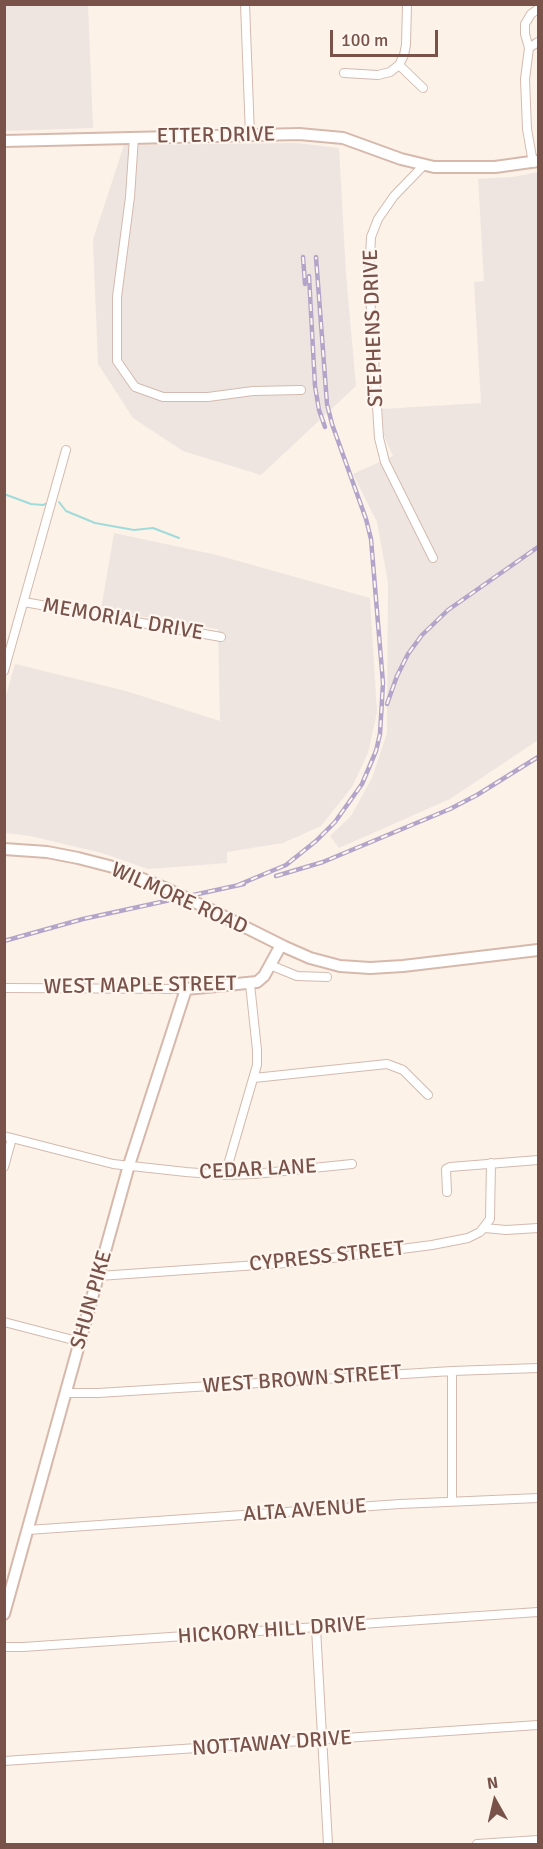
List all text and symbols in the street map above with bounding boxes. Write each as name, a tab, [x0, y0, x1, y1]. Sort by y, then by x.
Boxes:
scale bar	[333, 18, 441, 56]
text: 100 m	[341, 29, 388, 51]
street label: ETTER DRIVE	[156, 122, 276, 150]
street label: STEPHENS DRIVE	[359, 249, 389, 407]
street label: MEMORIAL DRIVE	[41, 593, 205, 647]
street label: WILMORE ROAD	[107, 858, 251, 940]
street label: WEST MAPLE STREET	[43, 972, 237, 1000]
street label: CEDAR LANE	[199, 1154, 317, 1186]
street label: CYPRESS STREET	[248, 1236, 406, 1278]
street label: SHUN PIKE	[66, 1248, 118, 1352]
street label: WEST BROWN STREET	[202, 1360, 402, 1400]
street label: ALTA AVENUE	[242, 1494, 368, 1528]
street label: HICKORY HILL DRIVE	[177, 1612, 367, 1650]
street label: NOTTAWAY DRIVE	[191, 1726, 353, 1762]
north arrow	[465, 1771, 525, 1831]
text: N	[486, 1772, 499, 1794]

